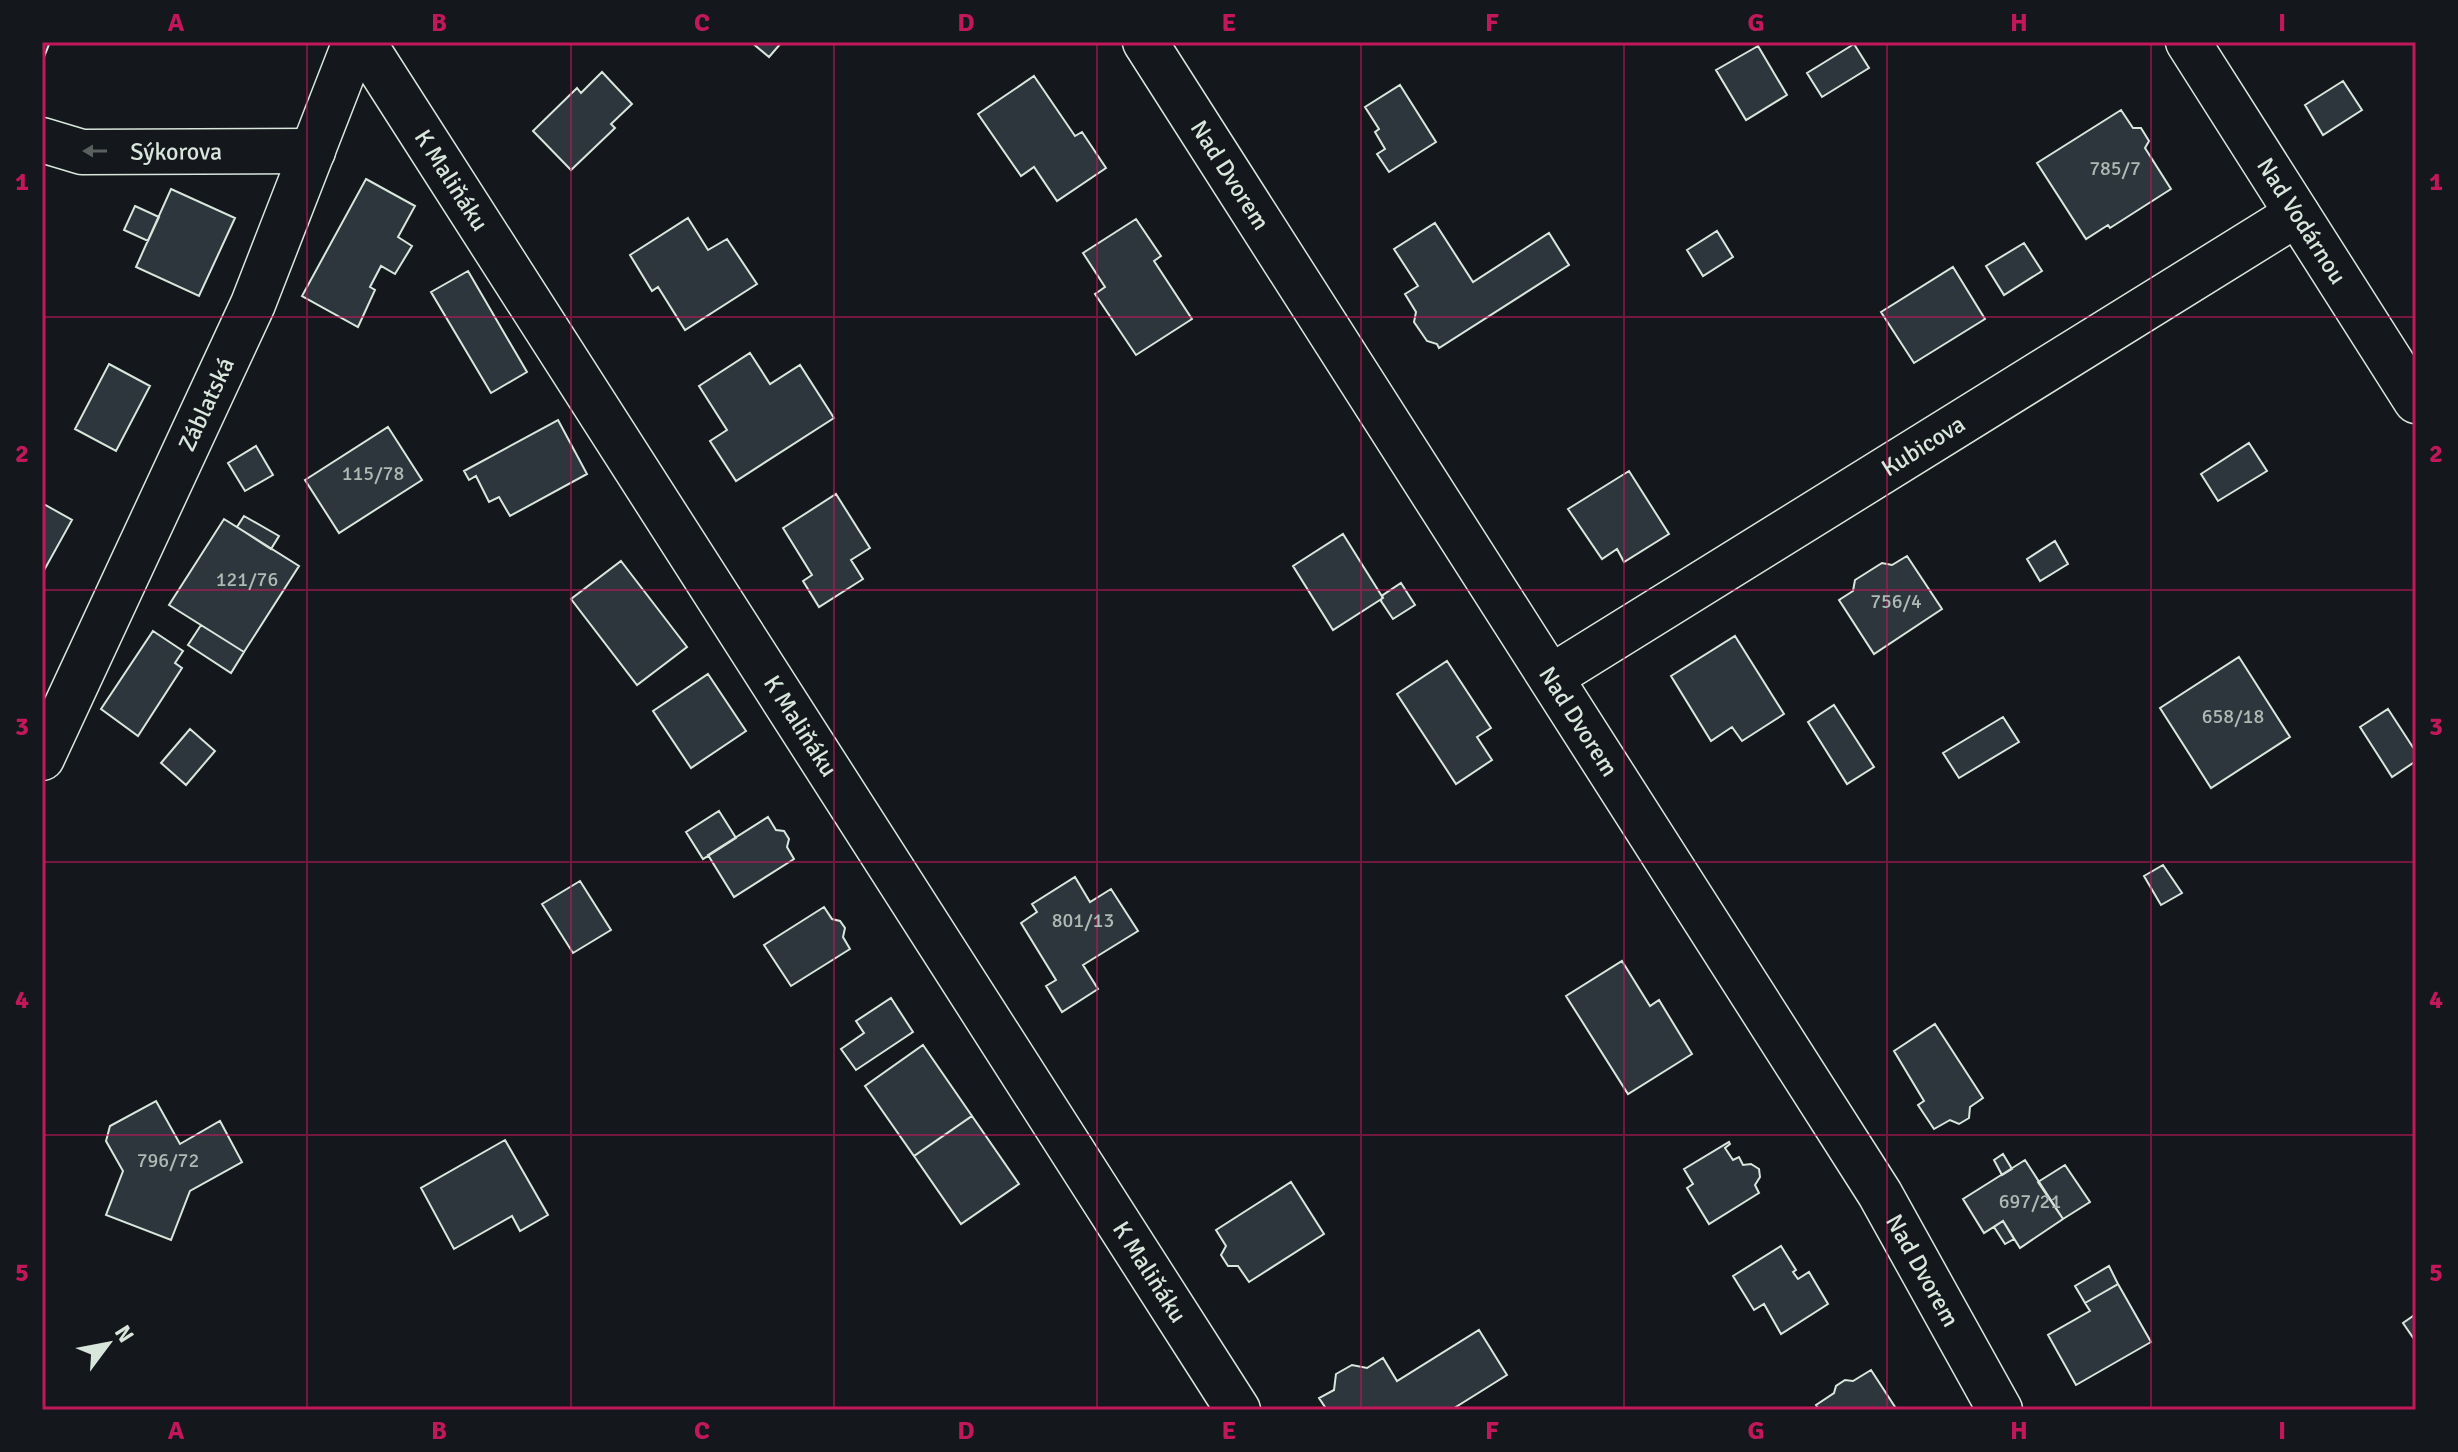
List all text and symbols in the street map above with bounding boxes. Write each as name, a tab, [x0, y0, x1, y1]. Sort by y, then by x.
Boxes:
text: A	[168, 7, 185, 39]
text: B	[431, 7, 447, 39]
text: C	[694, 7, 710, 39]
text: D	[957, 7, 975, 39]
text: E	[1222, 7, 1236, 39]
text: F	[1485, 7, 1499, 39]
text: G	[1747, 7, 1765, 39]
text: H	[2010, 7, 2028, 39]
text: I	[2278, 7, 2286, 39]
street label: Nad Dvorem	[1184, 115, 1276, 236]
street label: K Maliňáku	[408, 124, 495, 237]
street label: Sýkorova	[130, 136, 222, 167]
one-way arrow	[82, 145, 107, 158]
street label: Nad Vodárnou	[2250, 152, 2353, 290]
house number: 785/7	[2089, 156, 2141, 181]
text: 1	[15, 166, 29, 198]
text: 1	[2429, 166, 2443, 198]
street label: Záblatská	[172, 353, 241, 456]
street label: Kubicova	[1876, 409, 1970, 483]
text: 2	[15, 438, 29, 470]
text: 2	[2429, 438, 2443, 470]
house number: 115/78	[342, 461, 404, 486]
house number: 121/76	[216, 567, 278, 592]
house number: 756/4	[1870, 589, 1922, 614]
street label: Nad Dvorem	[1532, 661, 1625, 782]
street label: K Maliňáku	[757, 670, 844, 782]
house number: 658/18	[2202, 704, 2264, 729]
text: 3	[15, 711, 29, 743]
text: 3	[2429, 711, 2443, 743]
house number: 801/13	[1052, 908, 1114, 933]
text: 4	[15, 984, 29, 1016]
text: 4	[2429, 984, 2443, 1016]
house number: 796/72	[137, 1148, 199, 1173]
house number: 697/21	[1999, 1189, 2061, 1214]
street label: Nad Dvorem	[1879, 1209, 1966, 1332]
street label: K Maliňáku	[1106, 1216, 1193, 1328]
text: 5	[15, 1257, 29, 1289]
text: 5	[2429, 1257, 2443, 1289]
north arrow	[68, 1304, 148, 1384]
text: N	[109, 1320, 140, 1347]
text: A	[168, 1415, 185, 1447]
text: B	[431, 1415, 447, 1447]
text: C	[694, 1415, 710, 1447]
text: D	[957, 1415, 975, 1447]
text: E	[1222, 1415, 1236, 1447]
text: F	[1485, 1415, 1499, 1447]
text: G	[1747, 1415, 1765, 1447]
text: H	[2010, 1415, 2028, 1447]
text: I	[2278, 1415, 2286, 1447]

